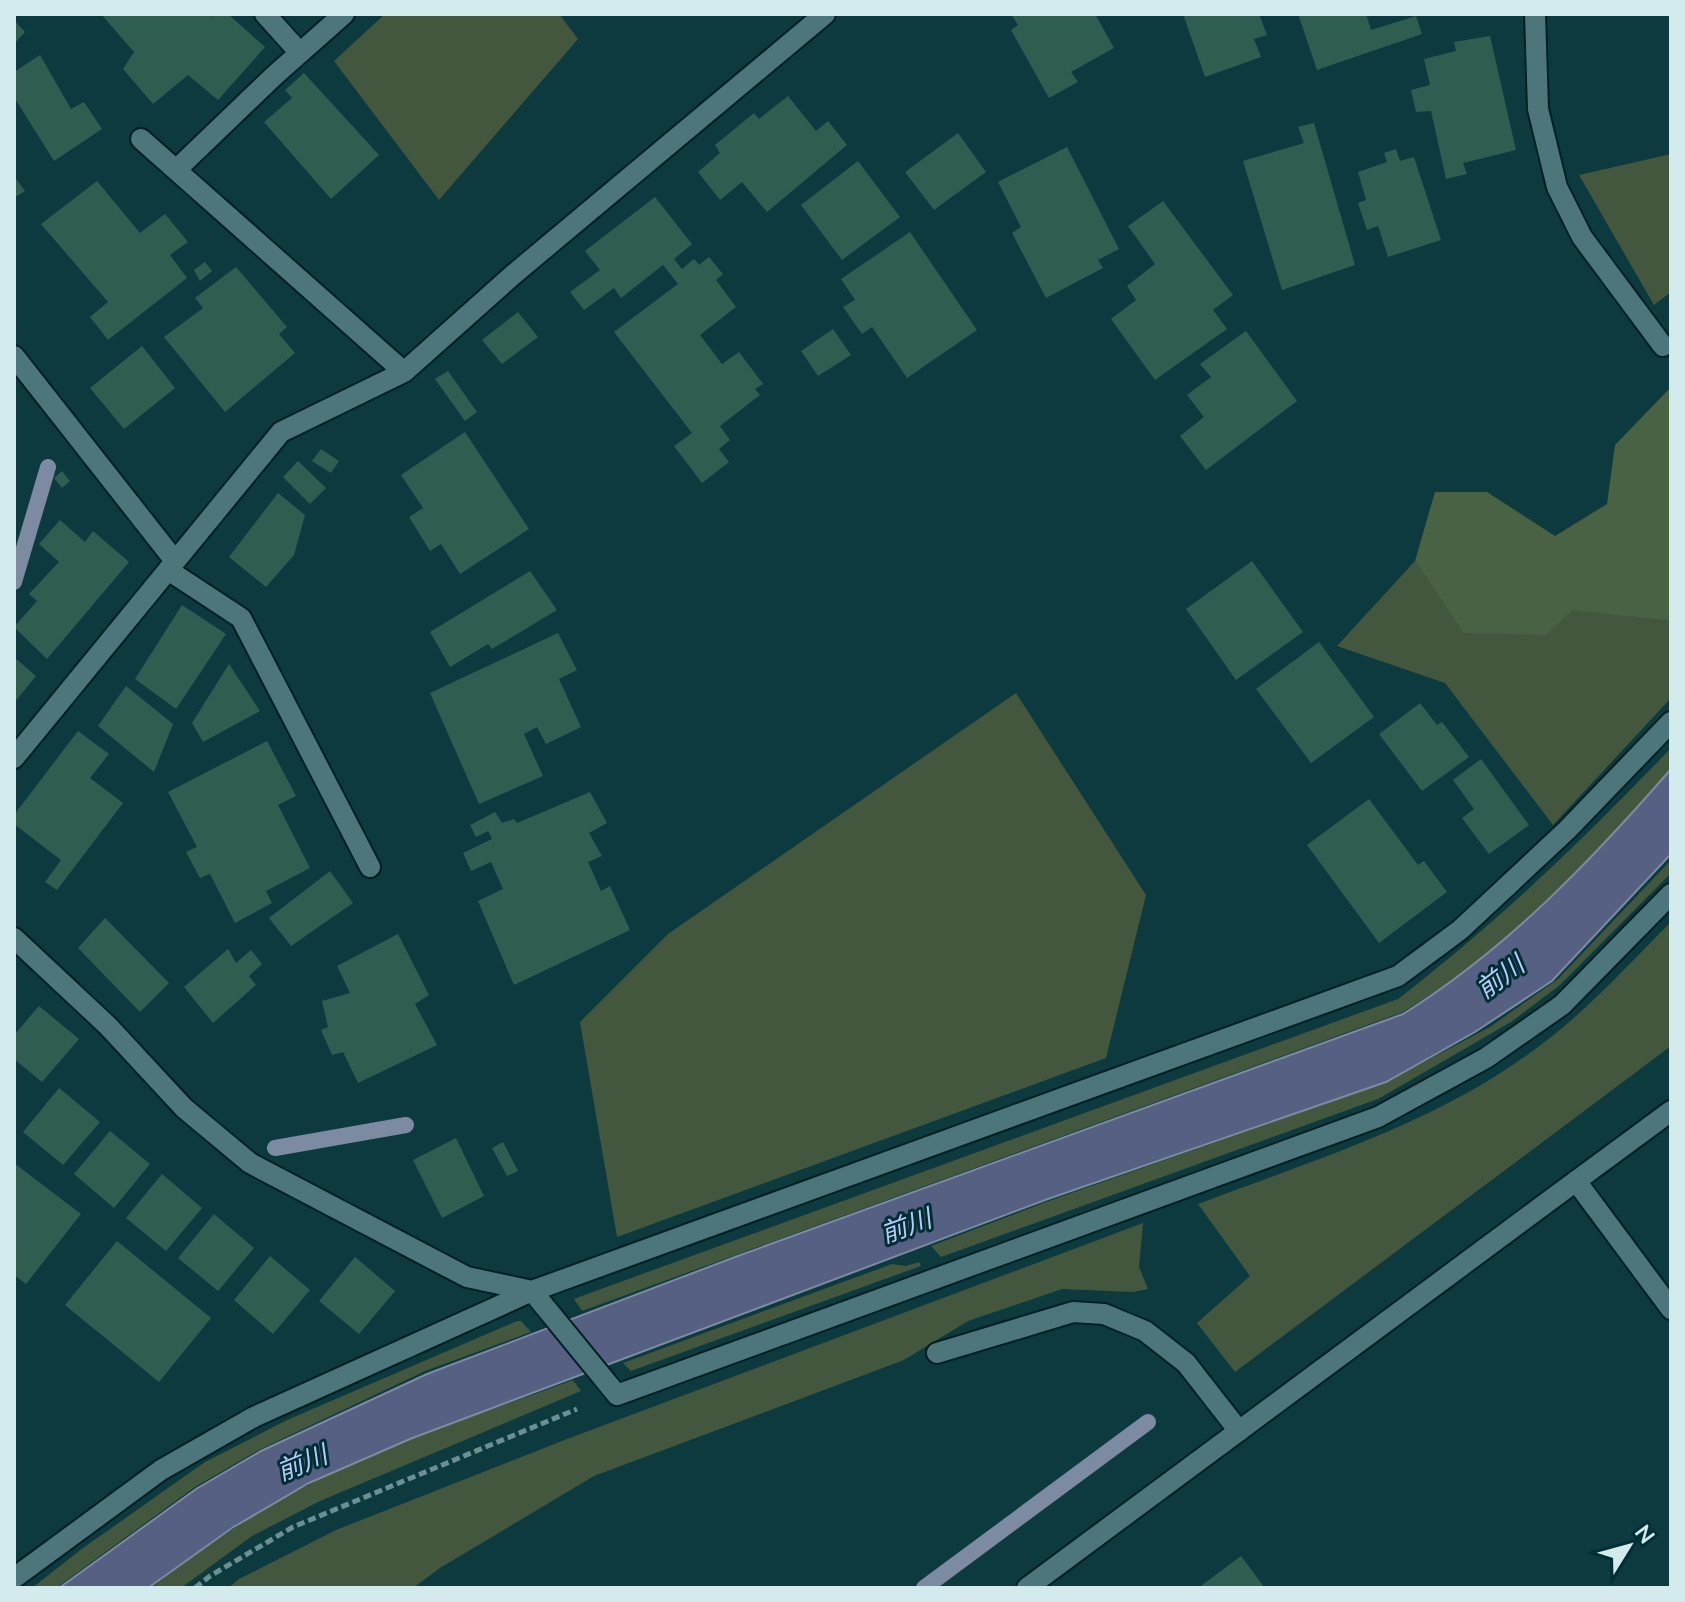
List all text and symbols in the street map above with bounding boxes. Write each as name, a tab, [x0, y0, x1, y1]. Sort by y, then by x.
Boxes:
water label: 前川	[1469, 946, 1534, 1007]
water label: 前川	[876, 1200, 939, 1252]
water label: 前川	[272, 1436, 336, 1489]
north arrow	[1589, 1506, 1669, 1586]
text: N	[1627, 1519, 1661, 1550]

